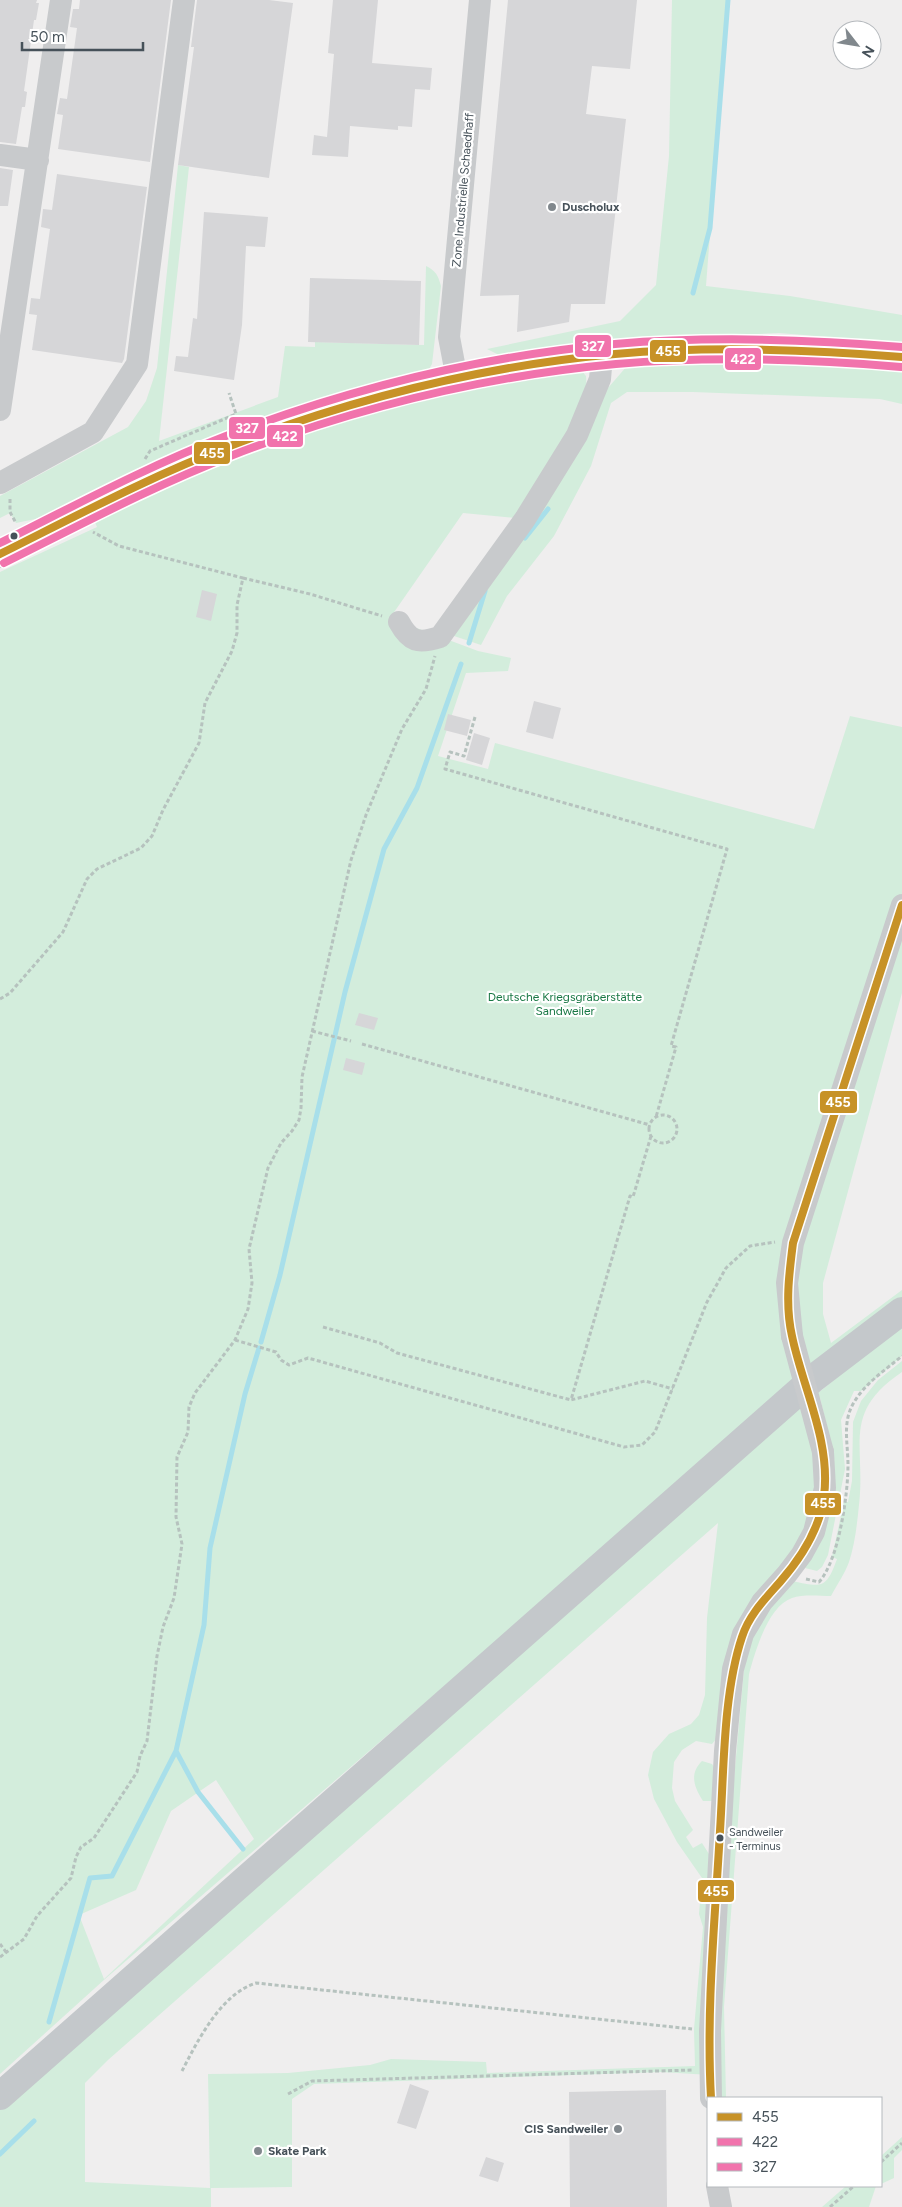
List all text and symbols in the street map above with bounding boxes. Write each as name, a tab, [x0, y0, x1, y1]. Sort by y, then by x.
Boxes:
scale bar	[22, 20, 144, 52]
north arrow	[832, 20, 882, 70]
text: 50 m	[30, 28, 65, 46]
text: N	[858, 42, 878, 60]
street label: Zone Industrielle Schaedhaff	[449, 112, 477, 268]
place label: Duscholux	[562, 200, 620, 214]
marker: Duscholux	[546, 201, 558, 213]
line badge: 327	[574, 334, 612, 358]
text: 327	[581, 338, 605, 355]
line badge: 455	[649, 339, 687, 363]
text: 455	[655, 343, 681, 360]
line badge: 422	[724, 347, 762, 371]
text: 422	[730, 351, 756, 368]
line badge: 327	[228, 416, 266, 440]
text: 327	[235, 420, 259, 437]
line badge: 422	[266, 424, 304, 448]
text: 422	[272, 428, 298, 445]
line badge: 455	[193, 441, 231, 465]
text: 455	[199, 445, 225, 462]
unlabelled marker	[9, 531, 19, 541]
park label: Deutsche Kriegsgräberstätte Sandweiler	[488, 990, 643, 1018]
line badge: 455	[819, 1090, 858, 1114]
text: 455	[825, 1094, 851, 1111]
line badge: 455	[804, 1492, 842, 1516]
text: 455	[810, 1495, 836, 1512]
place label: Sandweiler - Terminus	[729, 1826, 783, 1853]
marker: Sandweiler - Terminus	[715, 1833, 725, 1843]
line badge: 455	[697, 1879, 735, 1903]
text: 455	[703, 1883, 729, 1900]
legend	[707, 2097, 882, 2187]
text: 455	[752, 2108, 779, 2126]
place label: CIS Sandweiler	[524, 2122, 608, 2136]
marker: CIS Sandweiler	[612, 2123, 624, 2135]
text: 422	[752, 2133, 778, 2151]
place label: Skate Park	[268, 2144, 327, 2158]
marker: Skate Park	[252, 2145, 264, 2157]
text: 327	[752, 2158, 777, 2176]

